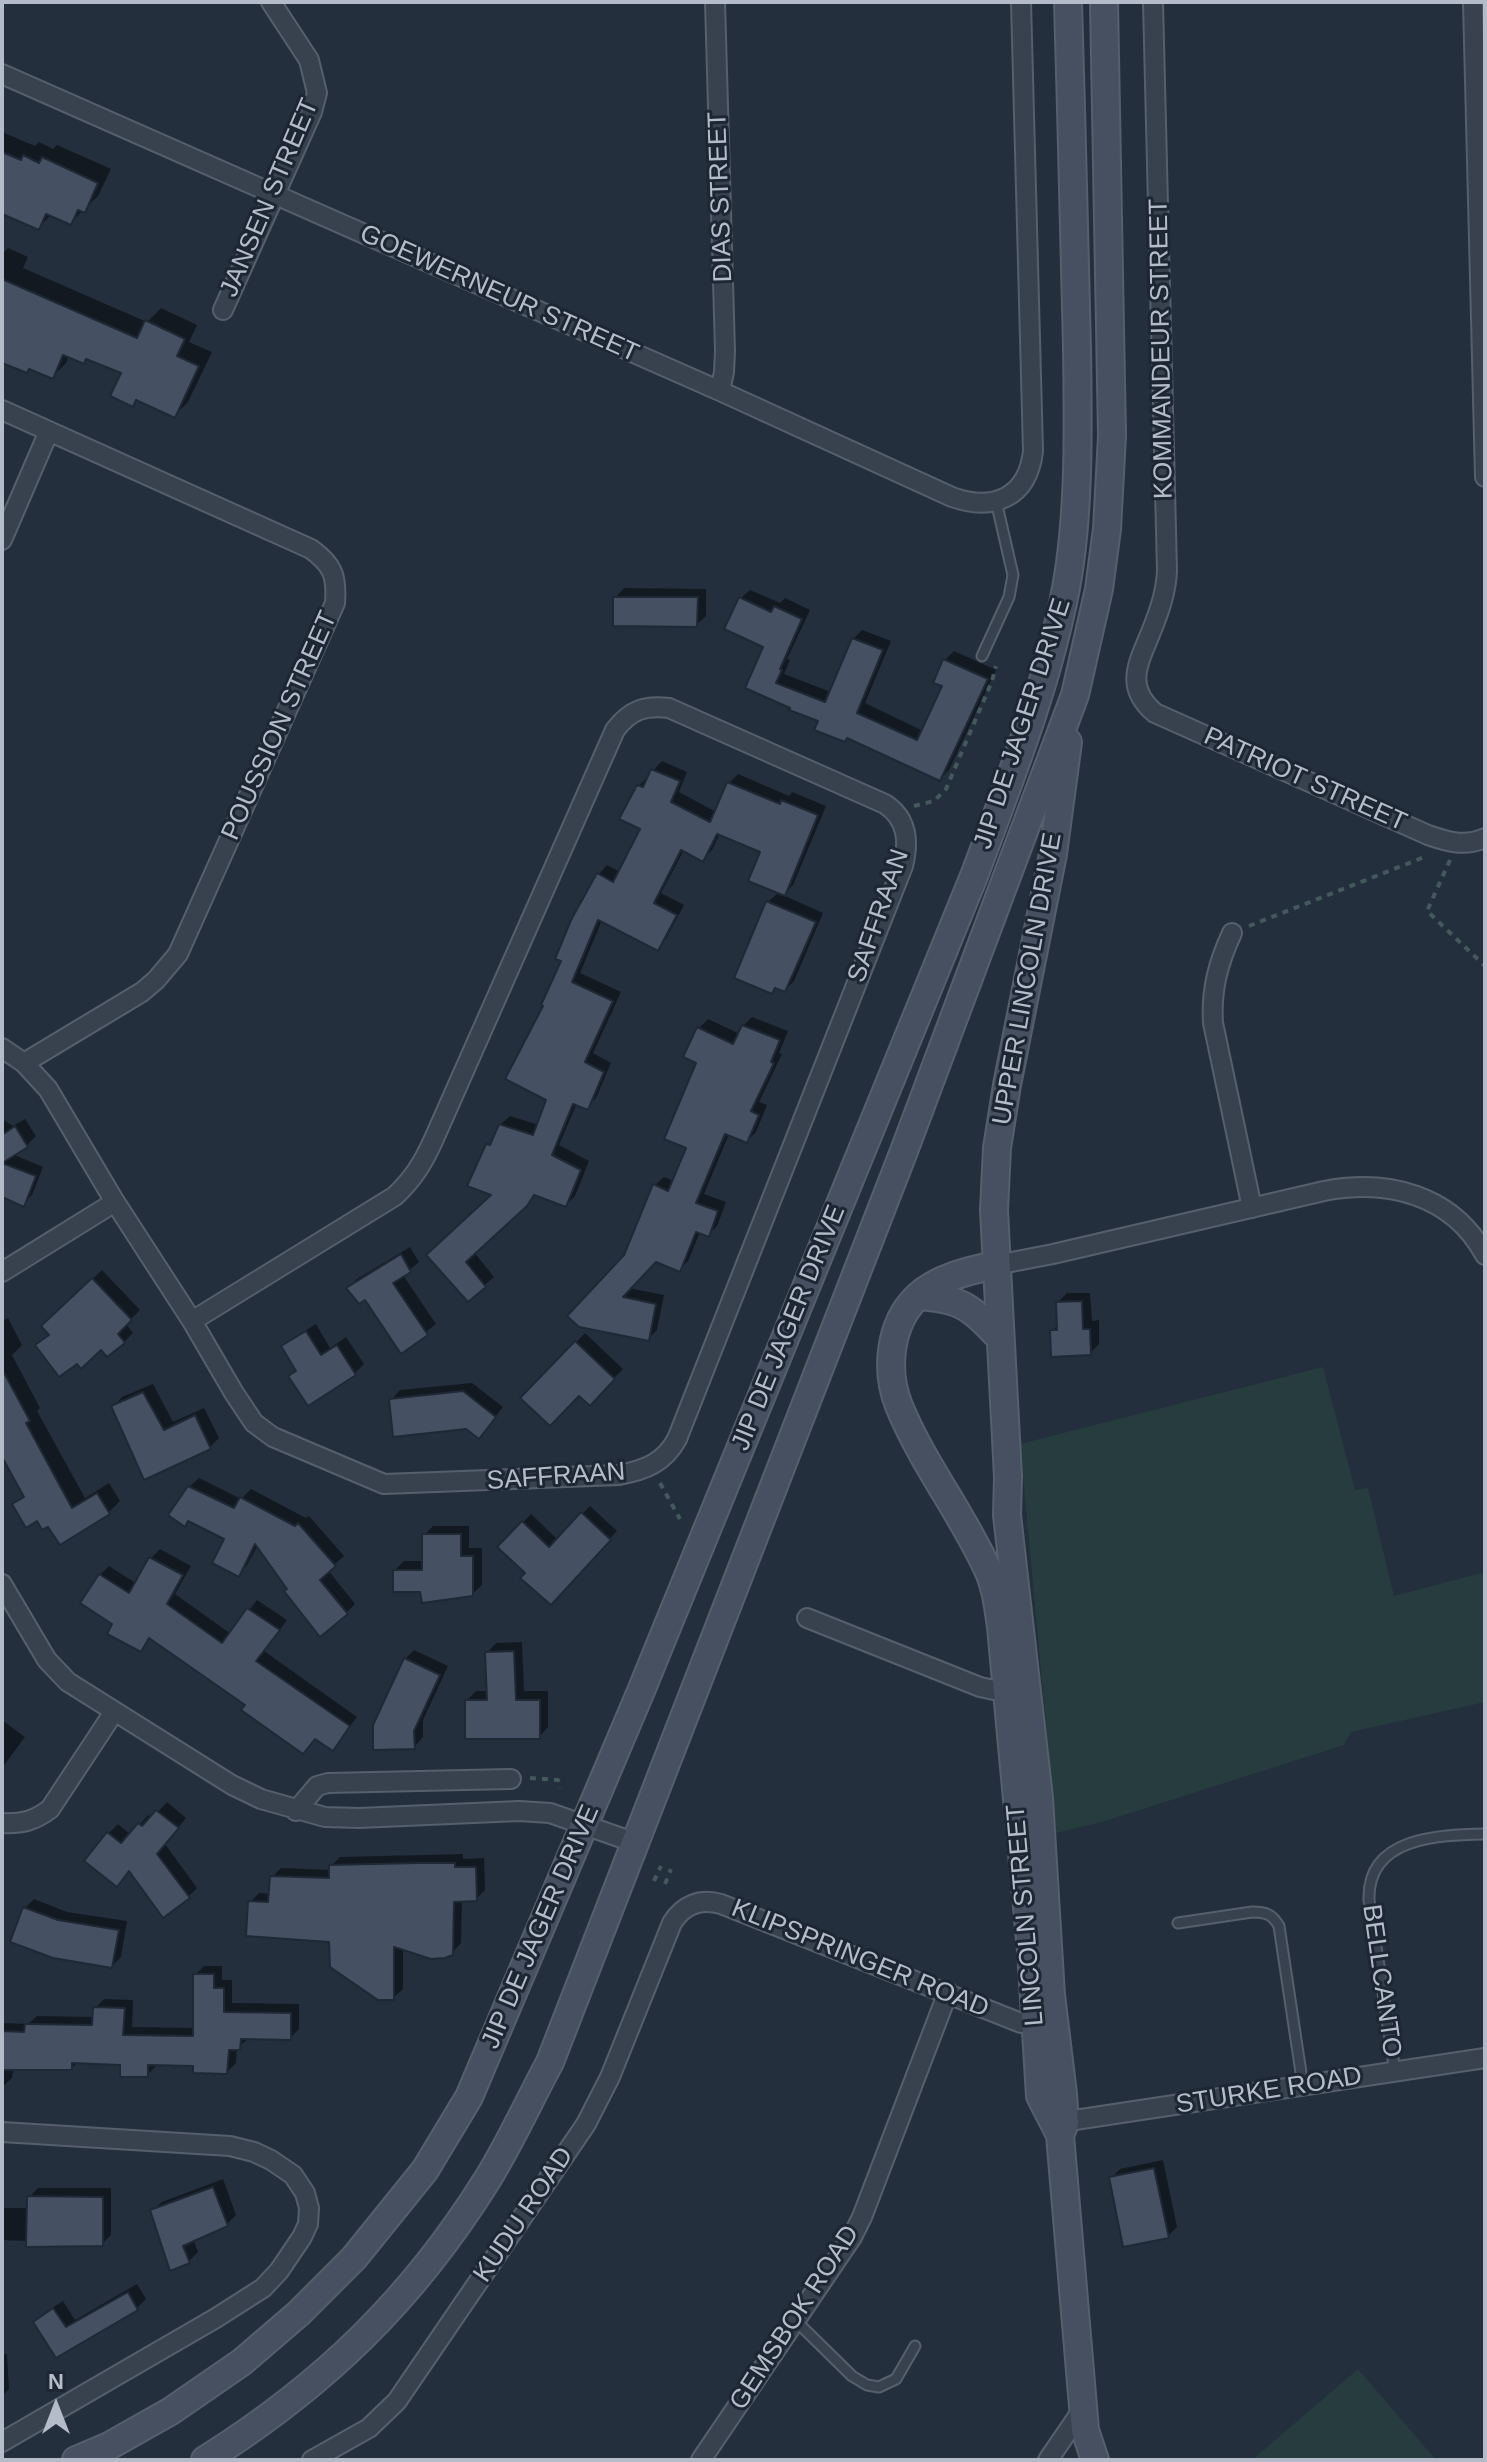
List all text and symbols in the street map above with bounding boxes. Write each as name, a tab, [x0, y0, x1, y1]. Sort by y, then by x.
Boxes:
street label: JANSEN STREET	[214, 94, 326, 302]
street label: DIAS STREET	[702, 111, 740, 283]
street label: KOMMANDEUR STREET	[1144, 199, 1180, 499]
street label: GOEWERNEUR STREET	[355, 218, 643, 370]
street label: JIP DE JAGER DRIVE	[968, 595, 1078, 853]
street label: POUSSION STREET	[216, 607, 344, 845]
street label: PATRIOT STREET	[1199, 721, 1411, 839]
street label: UPPER LINCOLN DRIVE	[987, 830, 1069, 1128]
street label: SAFFRAAN	[842, 845, 916, 987]
street label: JIP DE JAGER DRIVE	[726, 1201, 852, 1455]
street label: SAFFRAAN	[486, 1457, 626, 1497]
street label: JIP DE JAGER DRIVE	[476, 1801, 606, 2053]
street label: LINCOLN STREET	[1001, 1803, 1051, 2027]
street label: KLIPSPRINGER ROAD	[727, 1893, 993, 2025]
street label: BELLCANTO	[1355, 1903, 1407, 2059]
street label: STURKE ROAD	[1174, 2061, 1364, 2121]
street label: KUDU ROAD	[467, 2142, 581, 2288]
street label: GEMSBOK ROAD	[724, 2220, 866, 2416]
north arrow	[16, 2366, 96, 2446]
text: N	[48, 2369, 64, 2394]

